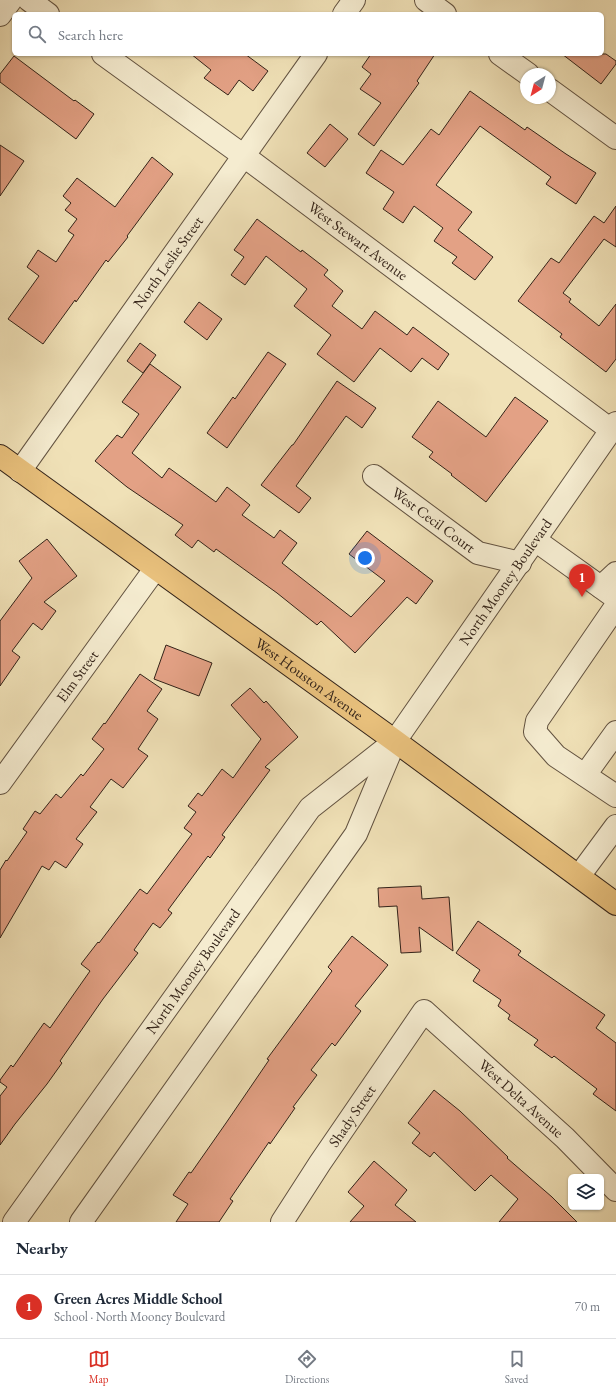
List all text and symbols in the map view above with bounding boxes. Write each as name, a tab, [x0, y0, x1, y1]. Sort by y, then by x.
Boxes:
search box	[12, 12, 604, 56]
icon: search	[26, 23, 48, 45]
text: Search here	[58, 25, 123, 44]
north arrow	[520, 68, 556, 104]
street label: West Stewart Avenue	[304, 197, 412, 284]
street label: North Leslie Street	[129, 212, 207, 312]
street label: West Cecil Court	[388, 482, 480, 557]
street label: North Mooney Boulevard	[454, 514, 556, 649]
your location	[355, 548, 375, 568]
pin: 1	[569, 564, 595, 597]
street label: West Houston Avenue	[251, 633, 367, 724]
street label: Elm Street	[52, 646, 102, 706]
street label: North Mooney Boulevard	[141, 904, 244, 1038]
street label: West Delta Avenue	[475, 1055, 568, 1141]
street label: Shady Street	[324, 1081, 380, 1150]
map controls	[568, 1174, 604, 1210]
button: layers	[568, 1174, 604, 1210]
text: Nearby	[16, 1237, 68, 1259]
text: Green Acres Middle School	[54, 1289, 223, 1308]
text: 1	[26, 1298, 32, 1315]
text: 70 m	[575, 1298, 600, 1315]
text: School · North Mooney Boulevard	[54, 1308, 225, 1325]
tab: Map	[88, 1348, 110, 1386]
tab: Directions	[285, 1348, 329, 1386]
tab: Saved	[505, 1348, 528, 1386]

